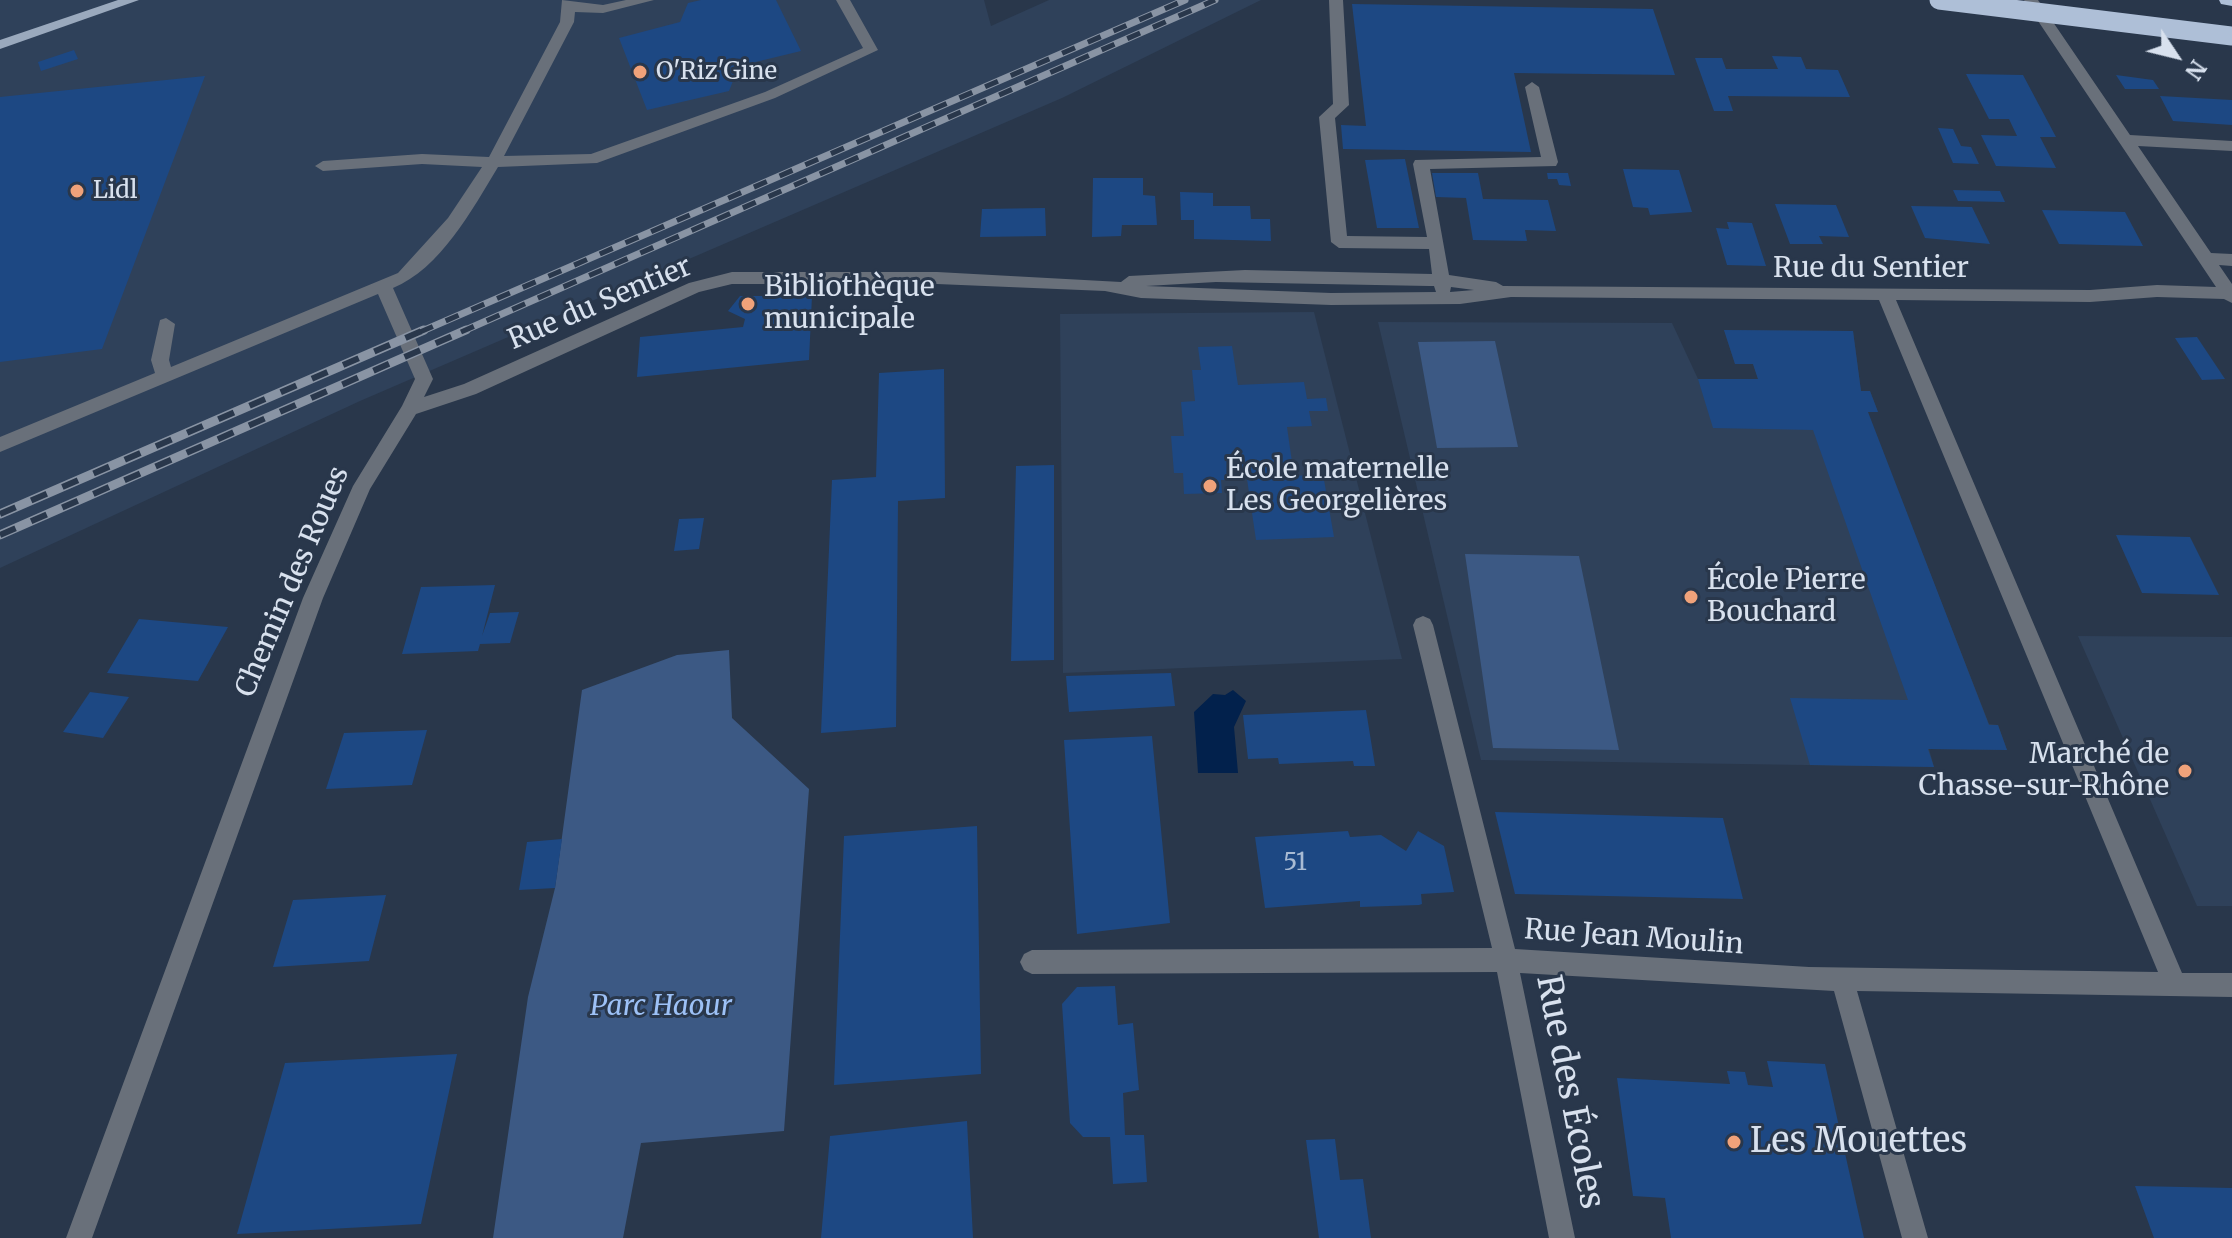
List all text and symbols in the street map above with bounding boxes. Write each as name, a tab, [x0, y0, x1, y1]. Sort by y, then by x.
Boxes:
north arrow	[2136, 16, 2216, 96]
text: N	[2179, 55, 2212, 85]
place label: O'Riz'Gine	[656, 58, 777, 86]
marker: O'Riz'Gine	[631, 63, 649, 81]
place label: Lidl	[93, 177, 137, 205]
marker: Lidl	[68, 182, 86, 200]
street label: Rue du Sentier	[503, 250, 697, 358]
street label: Rue du Sentier	[1773, 252, 1969, 286]
place label: Bibliothèque municipale	[764, 271, 935, 337]
marker: Bibliothèque municipale	[739, 295, 757, 313]
place label: École maternelle Les Georgelières	[1226, 453, 1449, 519]
street label: Chemin des Roues	[229, 462, 357, 702]
marker: École maternelle Les Georgelières	[1201, 477, 1219, 495]
place label: École Pierre Bouchard	[1707, 564, 1866, 630]
marker: École Pierre Bouchard	[1682, 588, 1700, 606]
place label: Marché de Chasse-sur-Rhône	[1919, 738, 2169, 804]
marker: Marché de Chasse-sur-Rhône	[2176, 762, 2194, 780]
house number: 51	[1283, 849, 1307, 877]
street label: Rue Jean Moulin	[1523, 914, 1745, 962]
street label: Rue des Écoles	[1526, 972, 1612, 1212]
park label: Parc Haour	[590, 990, 732, 1024]
place label: Les Mouettes	[1750, 1122, 1967, 1162]
marker: Les Mouettes	[1725, 1133, 1743, 1151]

